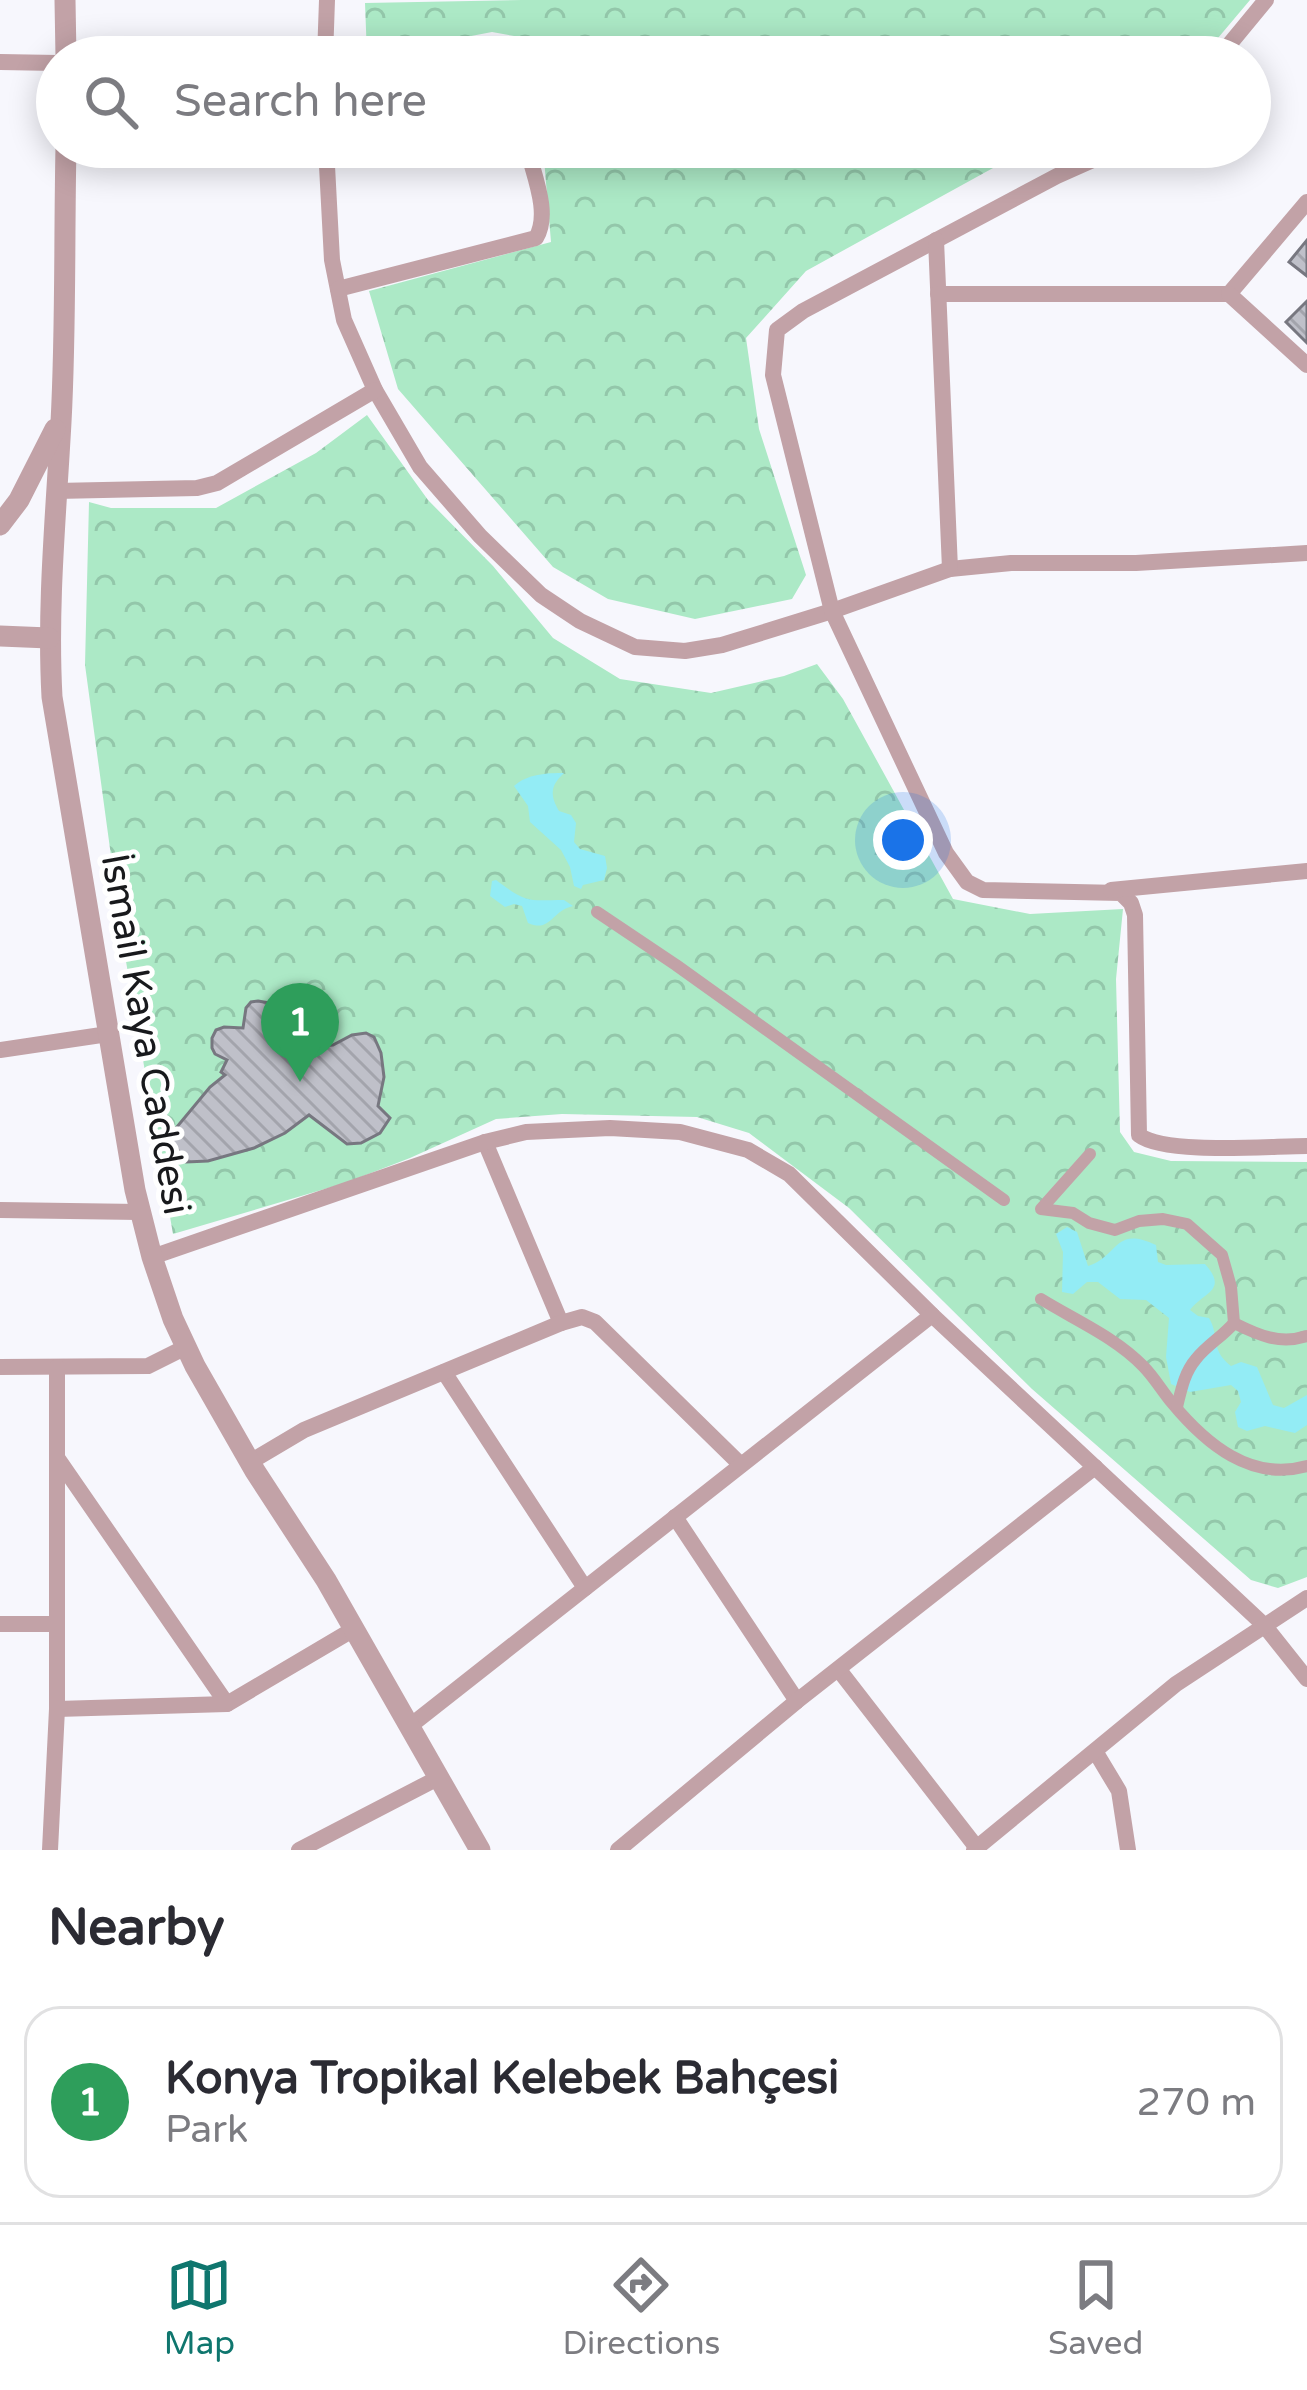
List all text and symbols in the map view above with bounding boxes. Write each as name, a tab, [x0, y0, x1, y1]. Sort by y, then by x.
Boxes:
search box	[36, 36, 1271, 168]
icon: search	[78, 69, 144, 135]
text: Search here	[174, 75, 427, 129]
your location	[873, 810, 933, 870]
street label: İsmail Kaya Caddesi	[91, 850, 200, 1219]
pin: 1	[261, 983, 339, 1082]
text: Nearby	[48, 1897, 225, 1959]
text: Konya Tropikal Kelebek Bahçesi	[165, 2052, 839, 2106]
text: 1	[78, 2079, 102, 2126]
text: 270 m	[1137, 2079, 1256, 2126]
text: Park	[165, 2106, 248, 2153]
tab: Map	[164, 2252, 235, 2363]
tab: Directions	[563, 2252, 720, 2363]
tab: Saved	[1048, 2252, 1143, 2363]

